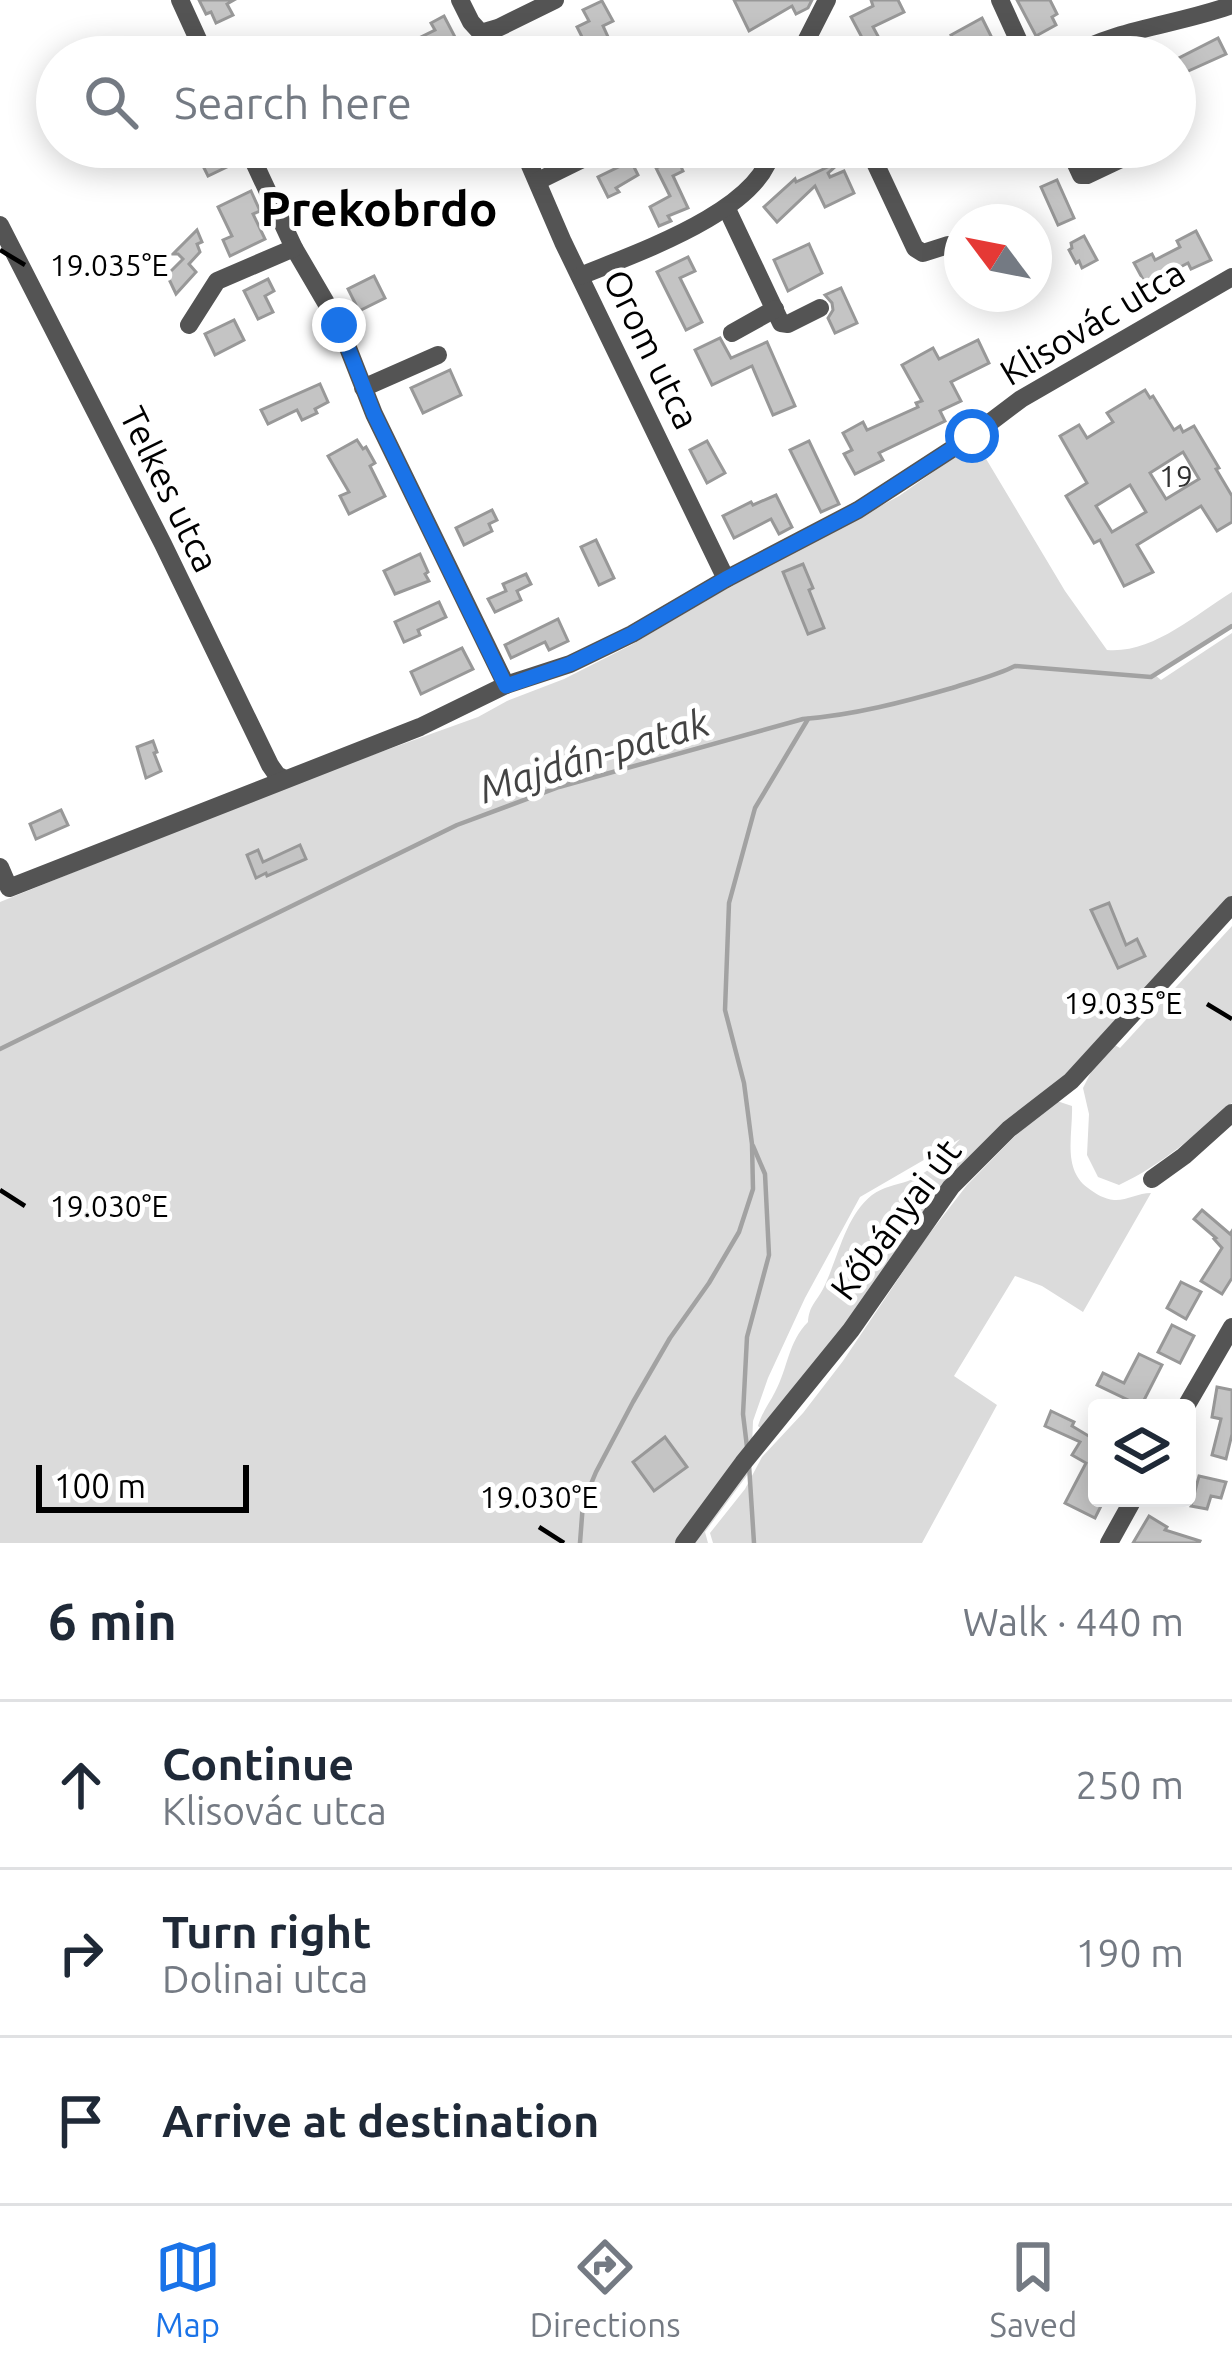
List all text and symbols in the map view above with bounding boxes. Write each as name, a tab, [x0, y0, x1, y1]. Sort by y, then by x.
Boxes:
search box	[36, 36, 1196, 168]
icon: search	[78, 69, 144, 135]
text: Search here	[174, 77, 412, 128]
district label: Prekobrdo	[260, 181, 498, 235]
north arrow	[944, 204, 1052, 312]
text: 19.035°E	[50, 248, 168, 282]
street label: Klisovác utca	[993, 251, 1191, 393]
street label: Orom utca	[596, 263, 708, 435]
route end	[312, 298, 366, 352]
street label: Telkes utca	[112, 400, 228, 578]
route start	[945, 409, 999, 463]
house number: 19	[1159, 459, 1193, 493]
water label: Majdán-patak	[474, 700, 714, 810]
text: 19.035°E	[1064, 986, 1182, 1020]
street label: Kőbányai út	[821, 1131, 969, 1307]
text: 19.030°E	[50, 1189, 168, 1223]
map controls	[1088, 1399, 1196, 1507]
button: layers	[1088, 1399, 1196, 1507]
scale bar	[36, 1459, 249, 1512]
text: 100 m	[54, 1467, 146, 1504]
text: 19.030°E	[480, 1480, 598, 1514]
text: 6 min	[48, 1592, 177, 1650]
text: Walk · 440 m	[963, 1600, 1184, 1643]
text: Continue	[162, 1738, 354, 1789]
icon: ahead	[48, 1752, 114, 1818]
text: 250 m	[1075, 1763, 1184, 1806]
text: Klisovác utca	[162, 1789, 387, 1832]
text: Turn right	[162, 1906, 371, 1957]
icon: right	[48, 1920, 114, 1986]
text: 190 m	[1075, 1931, 1184, 1974]
text: Dolinai utca	[162, 1957, 368, 2000]
icon: arrive	[48, 2088, 114, 2154]
text: Arrive at destination	[162, 2095, 599, 2146]
tab: Map	[155, 2234, 221, 2343]
tab: Directions	[530, 2234, 680, 2343]
tab: Saved	[990, 2234, 1077, 2343]

